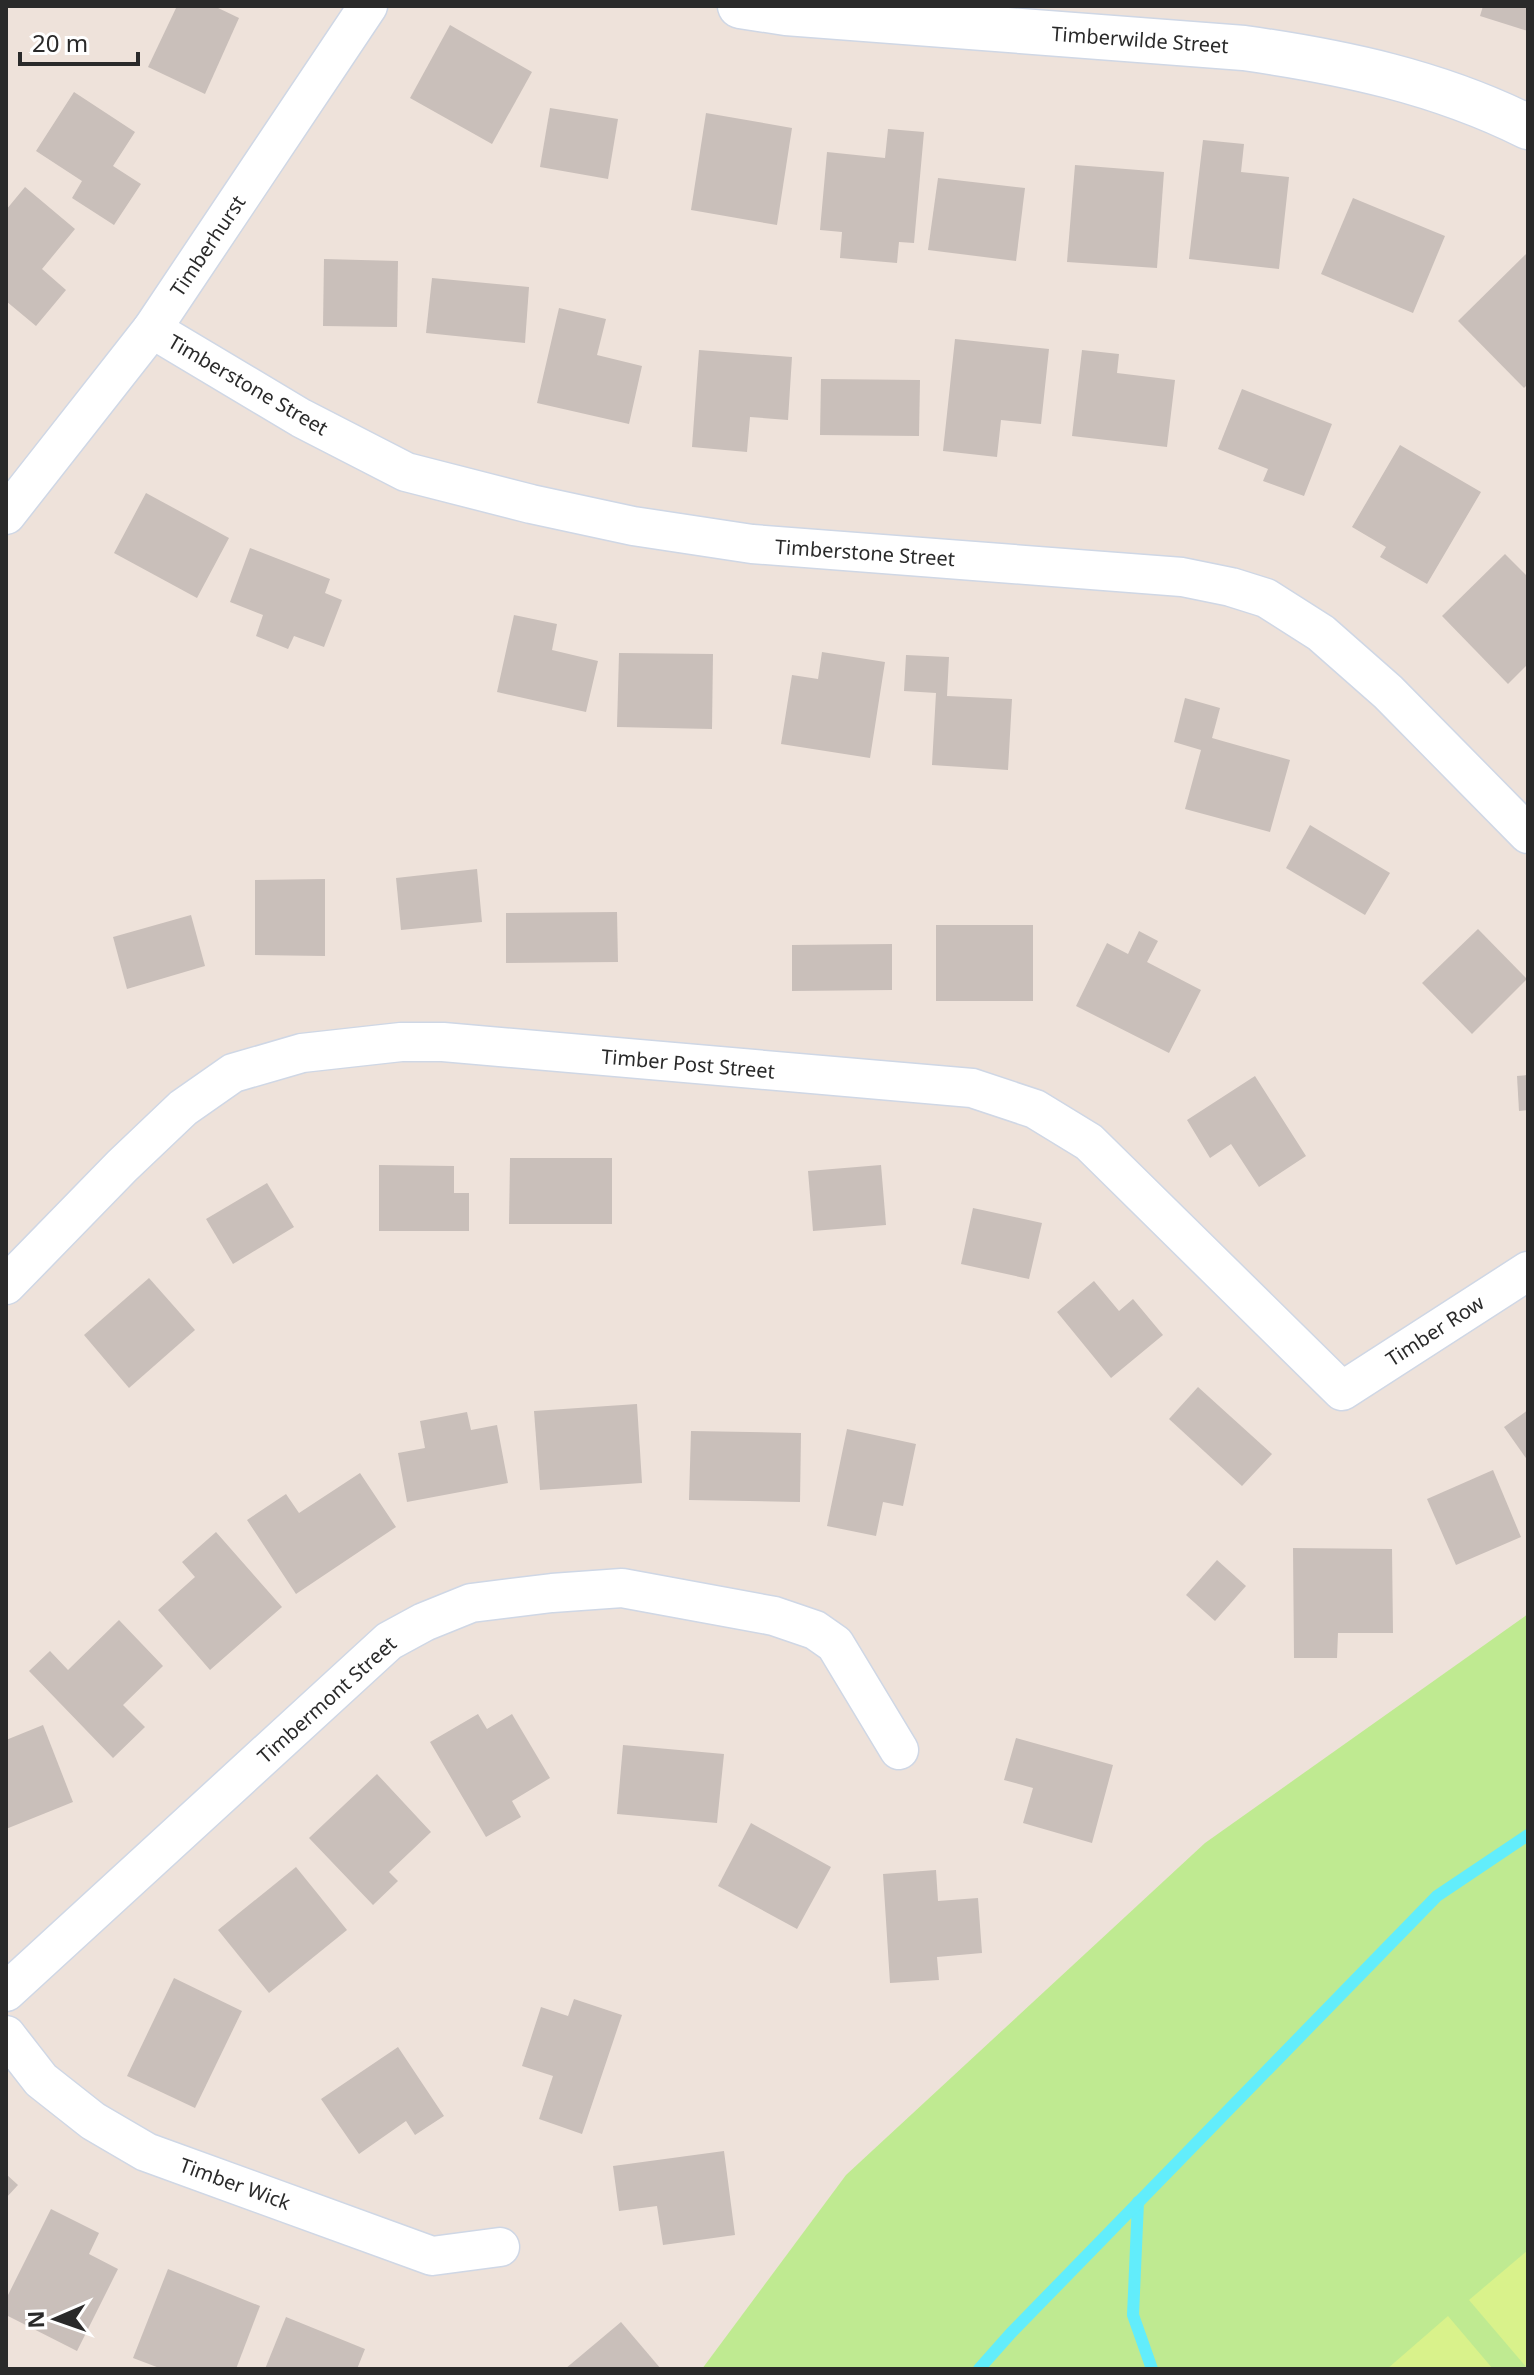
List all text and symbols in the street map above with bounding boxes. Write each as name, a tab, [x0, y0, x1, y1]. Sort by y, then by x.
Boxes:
scale bar	[20, 16, 138, 66]
street label: Timberwilde Street	[1051, 20, 1230, 59]
text: 20 m	[32, 26, 88, 59]
street label: Timberhurst	[164, 190, 251, 302]
street label: Timberstone Street	[163, 328, 333, 441]
street label: Timberstone Street	[774, 533, 956, 572]
street label: Timber Post Street	[600, 1042, 776, 1085]
street label: Timber Row	[1380, 1289, 1489, 1372]
street label: Timbermont Street	[251, 1630, 402, 1769]
street label: Timber Wick	[176, 2151, 295, 2216]
north arrow	[16, 2279, 96, 2359]
text: N	[20, 2310, 50, 2329]

